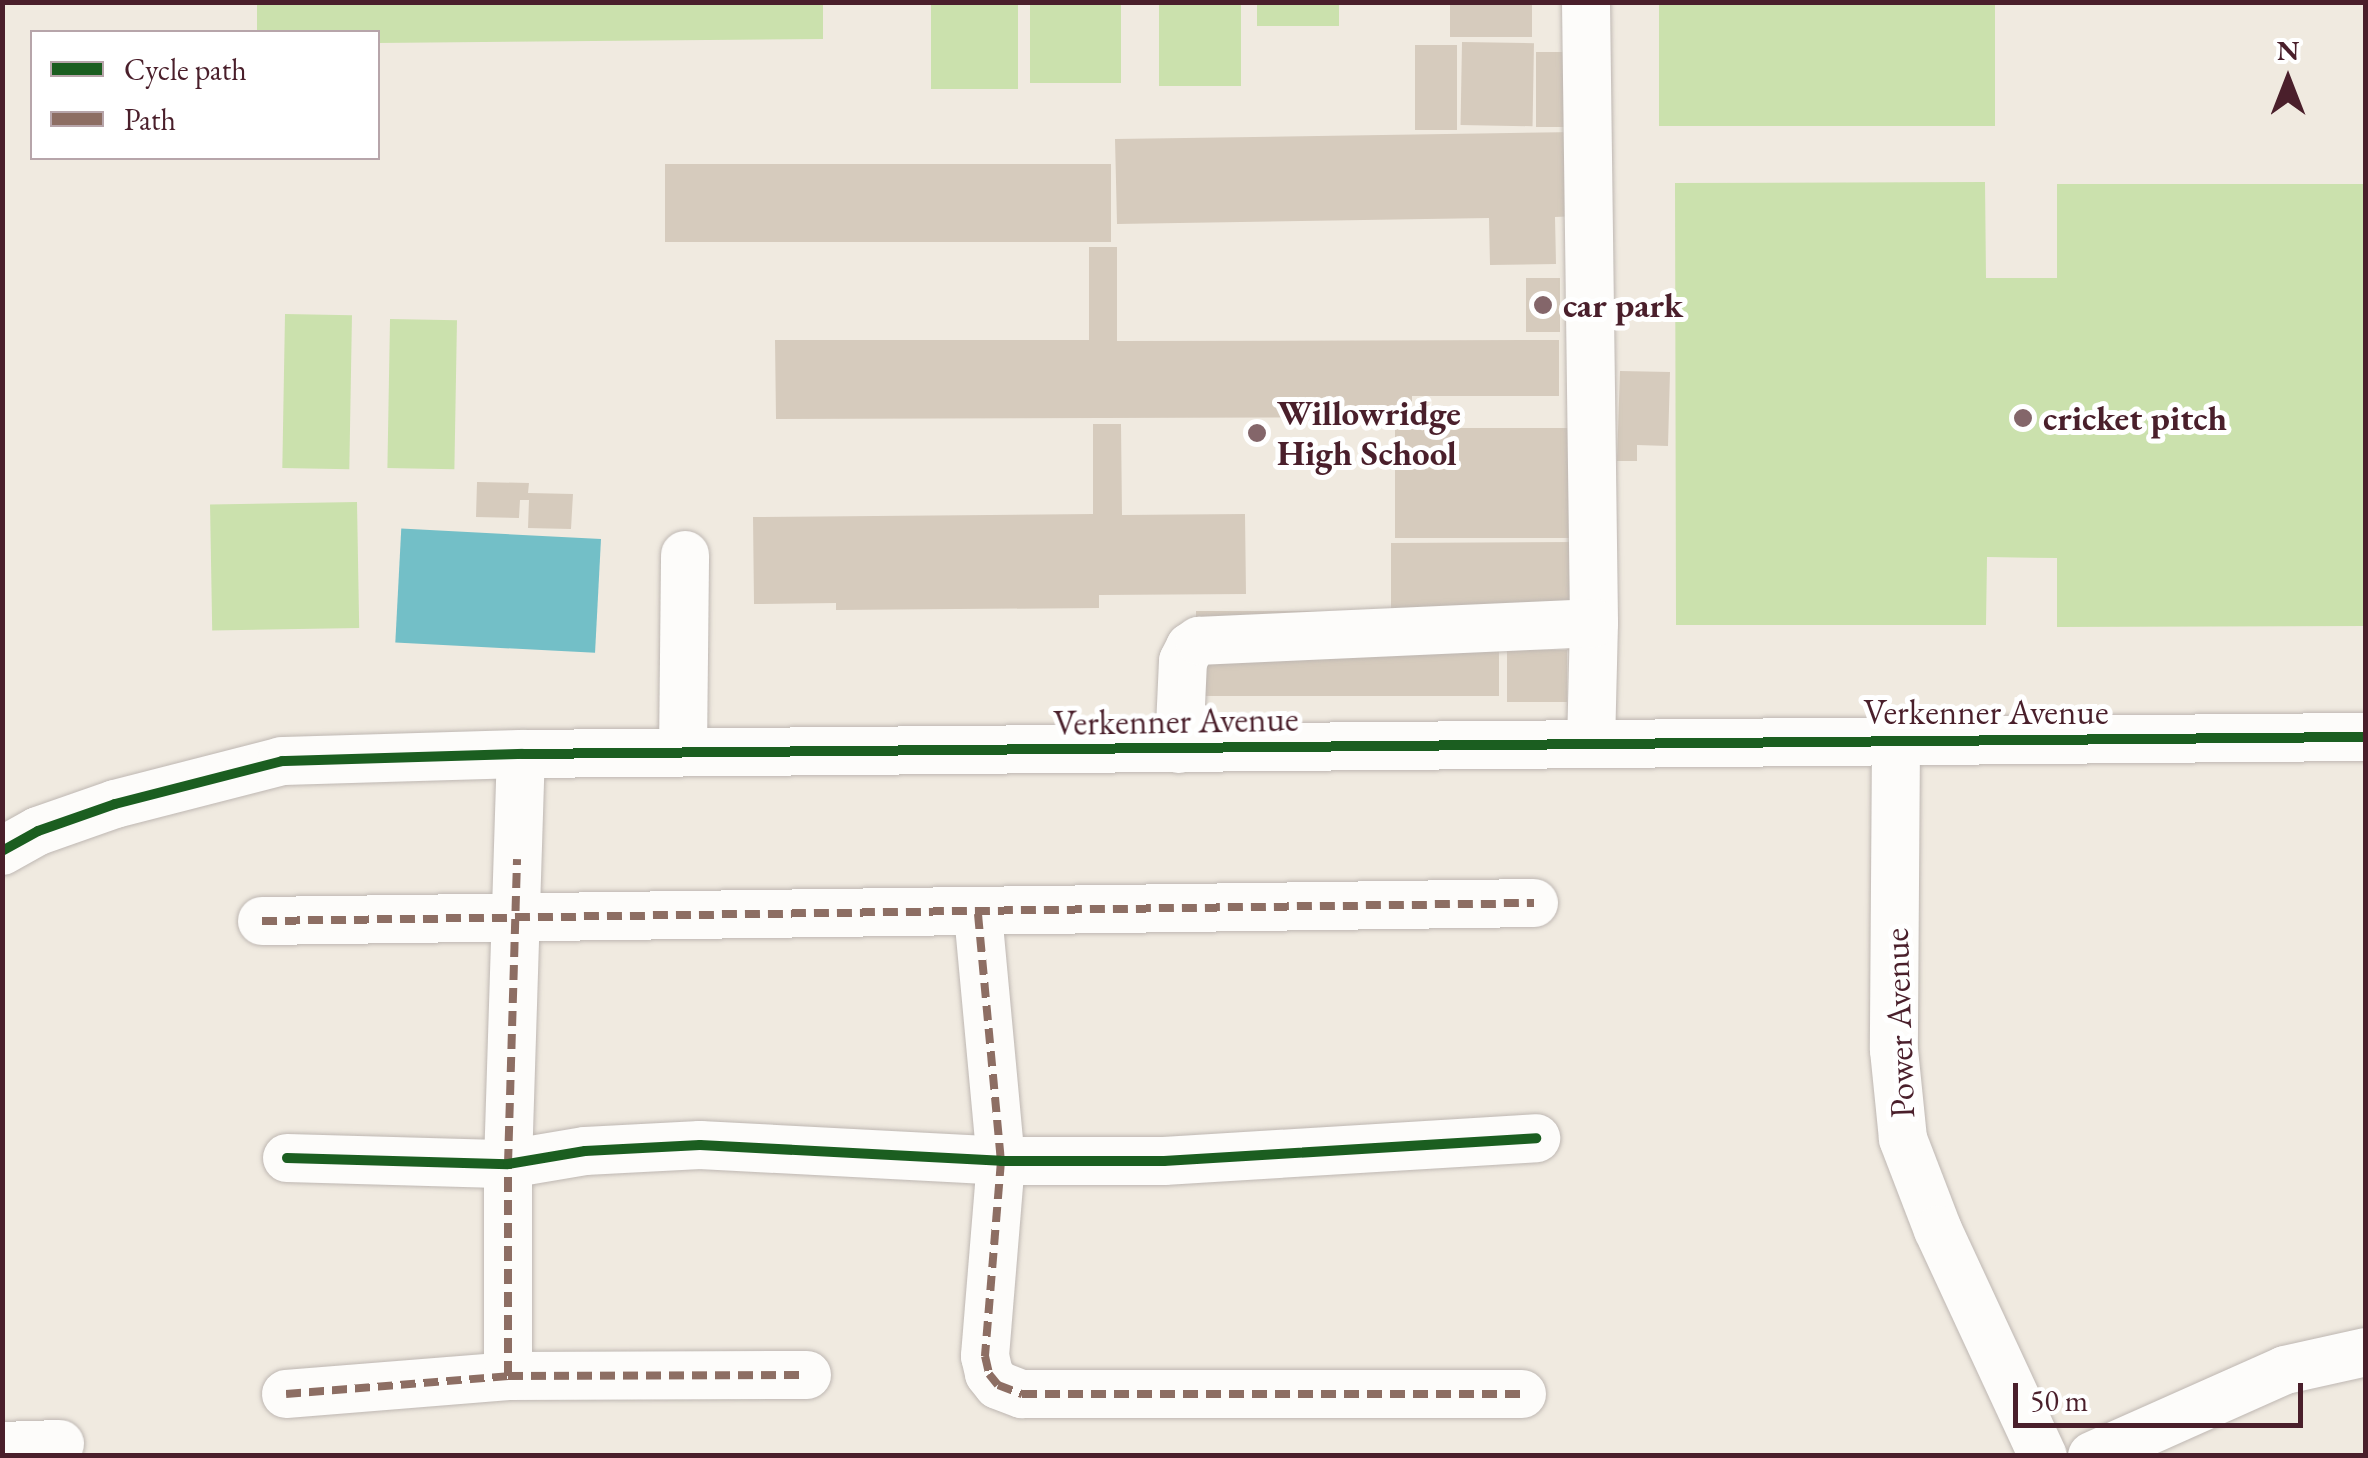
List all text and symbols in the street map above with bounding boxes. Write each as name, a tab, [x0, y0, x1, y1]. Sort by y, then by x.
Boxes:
legend	[30, 30, 380, 160]
north arrow	[2238, 30, 2338, 130]
text: N	[2277, 32, 2299, 68]
text: Cycle path	[124, 50, 247, 89]
text: Path	[124, 100, 176, 139]
place label: car park	[1563, 284, 1683, 326]
marker: car park	[1532, 294, 1554, 316]
place label: Willowridge High School	[1277, 392, 1461, 474]
place label: cricket pitch	[2043, 397, 2227, 439]
marker: cricket pitch	[2012, 407, 2034, 429]
marker: Willowridge High School	[1246, 422, 1268, 444]
street label: Verkenner Avenue	[1863, 691, 2109, 733]
street label: Verkenner Avenue	[1053, 698, 1299, 744]
street label: Power Avenue	[1875, 927, 1923, 1119]
scale bar	[2018, 1363, 2308, 1425]
text: 50 m	[2030, 1381, 2088, 1420]

